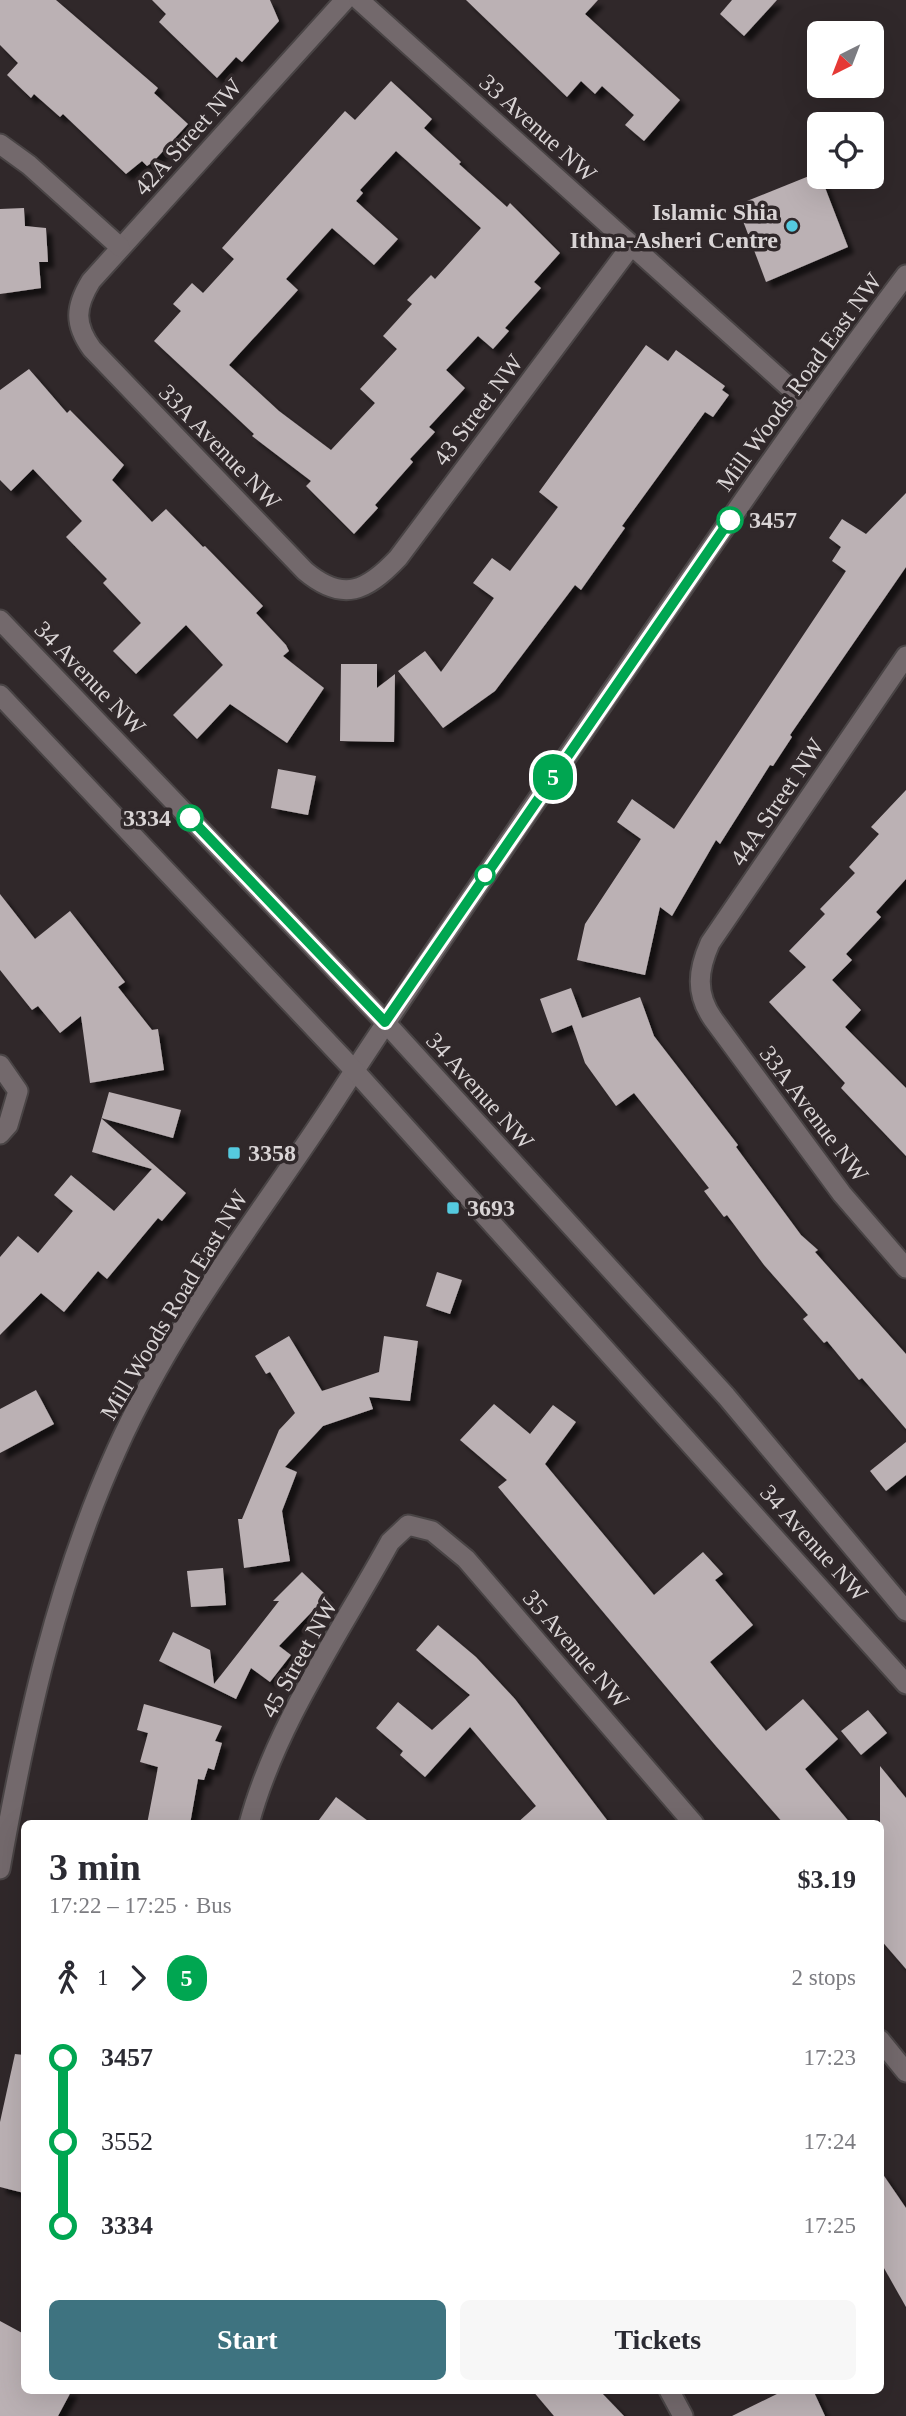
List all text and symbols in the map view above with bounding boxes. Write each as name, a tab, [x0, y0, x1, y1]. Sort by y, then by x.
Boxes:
north arrow	[807, 21, 884, 98]
map controls	[807, 21, 884, 189]
street label: 33 Avenue NW	[474, 69, 602, 187]
street label: 42A Street NW	[129, 73, 247, 201]
button: locate	[807, 112, 884, 189]
place label: Islamic Shia Ithna-Asheri Centre	[570, 199, 778, 253]
marker: Islamic Shia Ithna-Asheri Centre	[784, 218, 800, 234]
street label: Mill Woods Road East NW	[711, 268, 887, 496]
street label: 43 Street NW	[428, 349, 528, 471]
street label: 33A Avenue NW	[154, 379, 286, 515]
marker: 3457	[717, 507, 743, 533]
place label: 3457	[749, 507, 797, 533]
street label: 34 Avenue NW	[29, 616, 151, 740]
street label: 44A Street NW	[725, 733, 829, 871]
line badge: 5	[530, 754, 576, 800]
text: 5	[547, 764, 559, 790]
place label: 3334	[123, 805, 171, 831]
marker: 3334	[177, 805, 203, 831]
unlabelled marker	[475, 865, 495, 885]
street label: 34 Avenue NW	[421, 1027, 539, 1155]
street label: 33A Avenue NW	[754, 1041, 874, 1187]
place label: 3358	[248, 1140, 296, 1166]
marker: 3358	[226, 1145, 242, 1161]
street label: Mill Woods Road East NW	[95, 1185, 253, 1424]
place label: 3693	[467, 1195, 515, 1221]
marker: 3693	[445, 1200, 461, 1216]
street label: 34 Avenue NW	[755, 1479, 873, 1607]
street label: 35 Avenue NW	[518, 1585, 634, 1713]
street label: 45 Street NW	[256, 1594, 343, 1722]
text: 3 min	[49, 1846, 141, 1888]
text: $3.19	[798, 1865, 856, 1894]
text: 17:22 – 17:25 · Bus	[49, 1893, 232, 1918]
icon: walk	[49, 1959, 87, 1997]
icon: forward	[119, 1959, 157, 1997]
text: 1	[97, 1965, 109, 1990]
text: 5	[181, 1965, 193, 1991]
text: 2 stops	[791, 1965, 856, 1990]
text: 3457	[101, 2043, 153, 2072]
text: 17:23	[804, 2045, 856, 2070]
text: 3552	[101, 2127, 153, 2156]
text: 17:24	[804, 2129, 856, 2154]
text: 3334	[101, 2211, 153, 2240]
text: 17:25	[804, 2213, 856, 2238]
button: Start	[49, 2300, 446, 2380]
button: Tickets	[460, 2300, 856, 2380]

